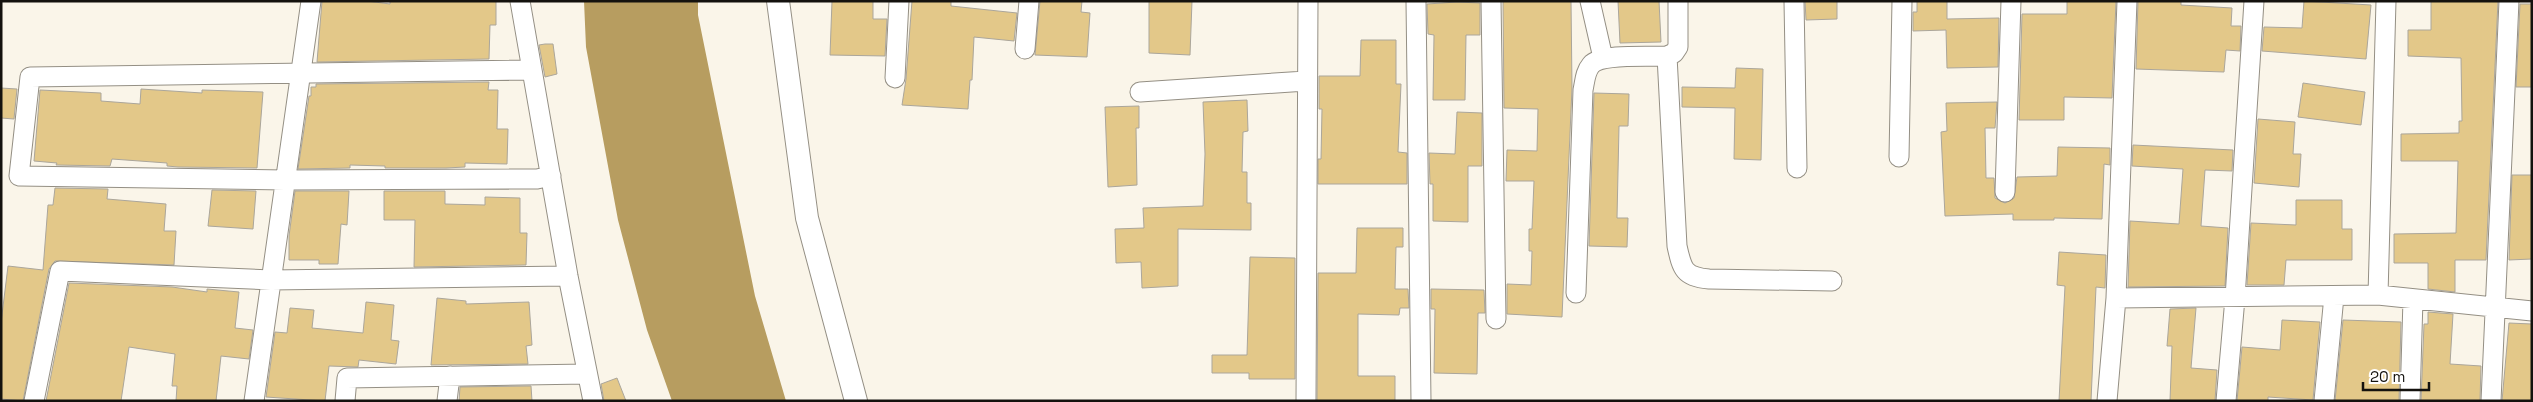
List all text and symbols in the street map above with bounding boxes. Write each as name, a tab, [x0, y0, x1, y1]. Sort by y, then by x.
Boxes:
scale bar	[2363, 360, 2429, 392]
text: 20 m	[2370, 367, 2405, 386]

